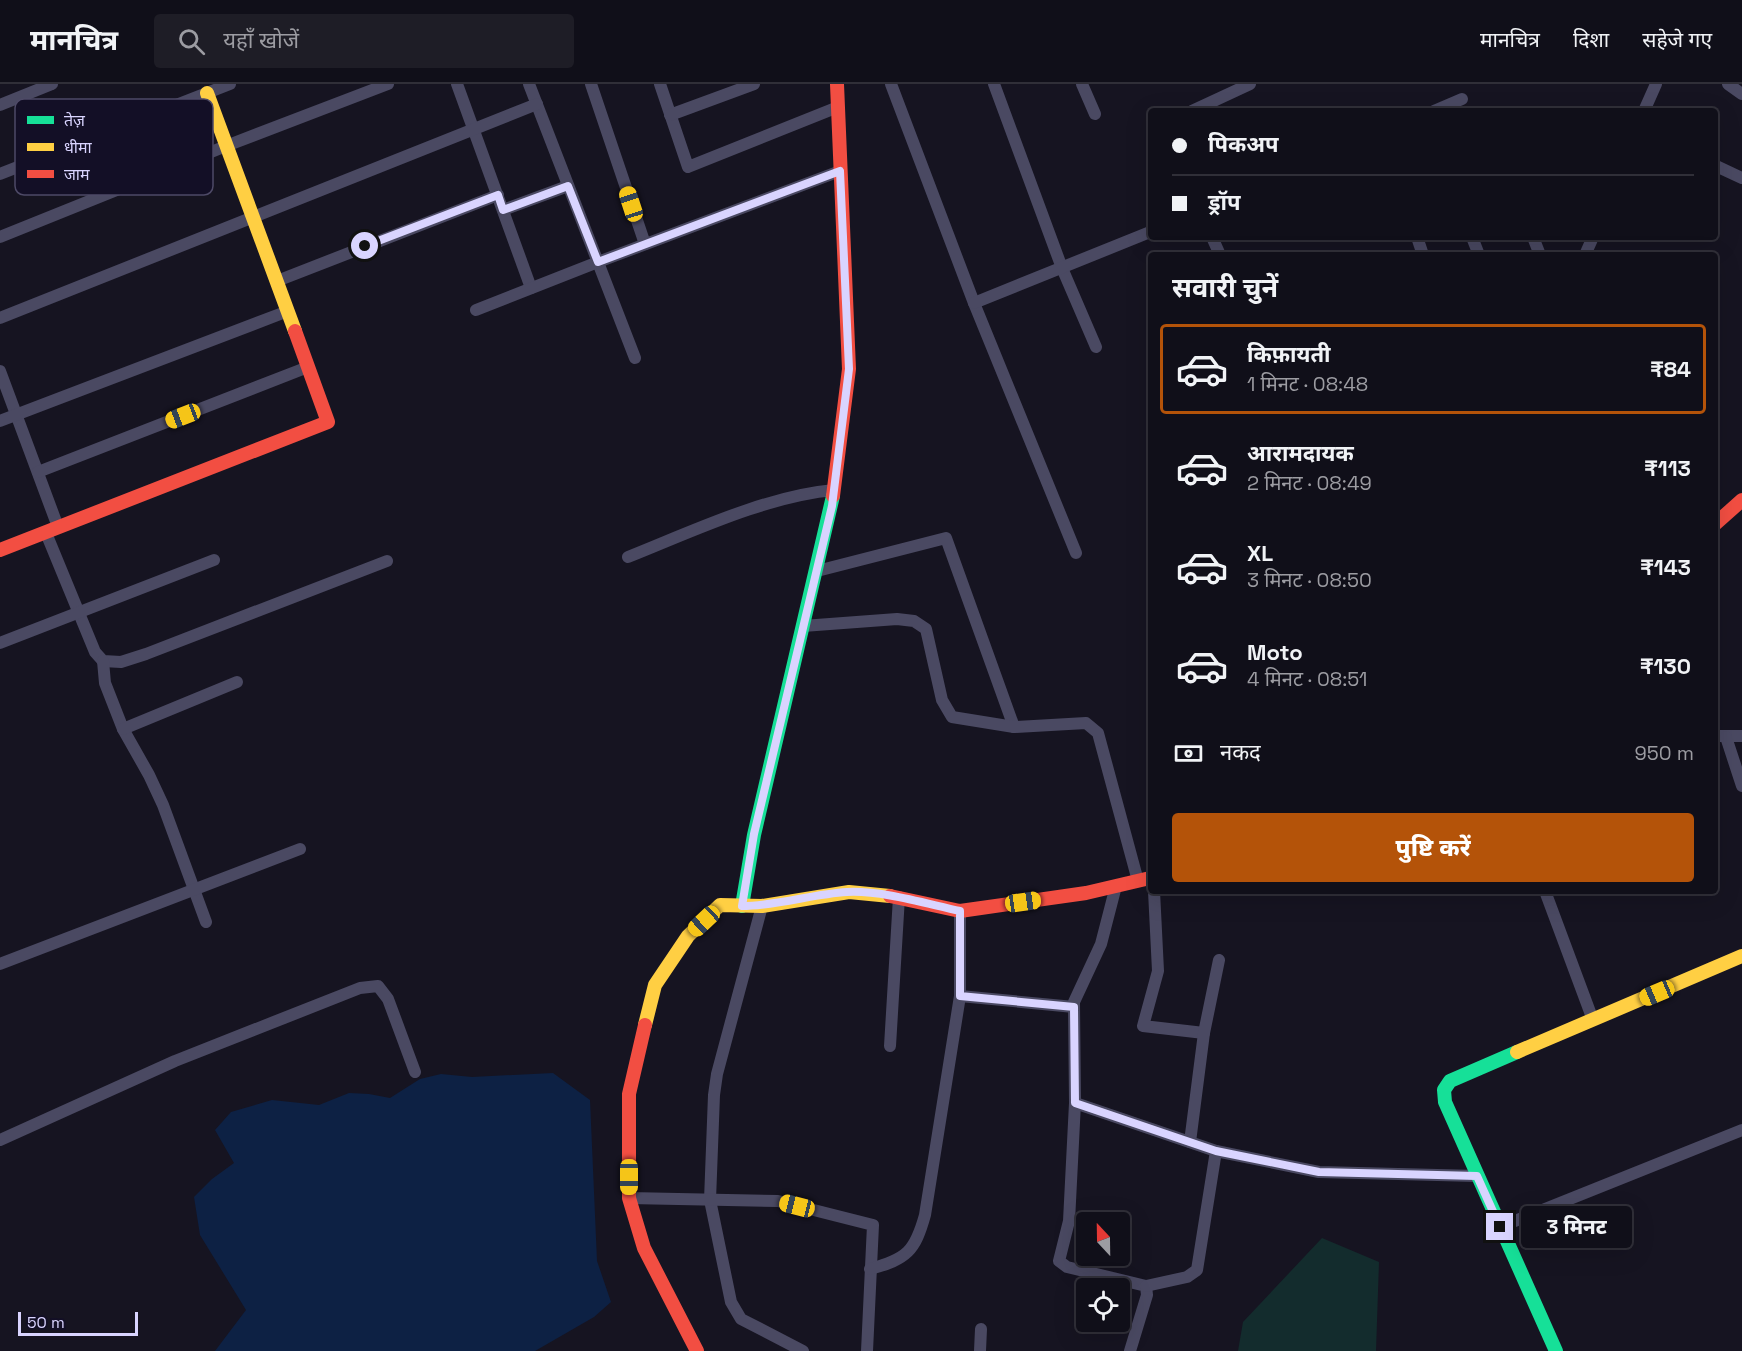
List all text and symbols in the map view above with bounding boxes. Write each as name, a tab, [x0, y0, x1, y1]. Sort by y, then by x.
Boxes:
search box	[154, 14, 574, 68]
text: मानचित्र	[30, 22, 118, 58]
icon: search	[175, 25, 208, 58]
text: यहाँ खोजें	[223, 26, 299, 54]
text: मानचित्र	[1480, 26, 1540, 53]
text: दिशा	[1573, 26, 1609, 53]
text: सहेजे गए	[1642, 26, 1712, 53]
legend	[15, 99, 213, 195]
text: तेज़	[64, 110, 86, 131]
text: पिकअप	[1208, 130, 1279, 158]
text: धीमा	[64, 137, 93, 158]
text: जाम	[64, 164, 90, 185]
car	[617, 184, 645, 224]
text: ड्रॉप	[1208, 188, 1241, 216]
route start	[351, 232, 378, 259]
text: सवारी चुनें	[1172, 270, 1278, 305]
text: किफ़ायती	[1247, 340, 1331, 368]
icon: car	[1175, 342, 1229, 396]
text: ₹84	[1650, 355, 1691, 383]
text: 1 मिनट · 08:48	[1247, 371, 1368, 397]
car	[163, 401, 203, 431]
text: आरामदायक	[1247, 439, 1354, 467]
icon: car	[1175, 441, 1229, 495]
text: ₹113	[1644, 454, 1691, 482]
text: 2 मिनट · 08:49	[1247, 470, 1372, 496]
text: XL	[1247, 539, 1273, 567]
icon: car	[1175, 540, 1229, 594]
text: ₹143	[1640, 553, 1691, 581]
text: 3 मिनट · 08:50	[1247, 567, 1372, 593]
text: Moto	[1247, 638, 1303, 666]
icon: car	[1175, 639, 1229, 693]
text: ₹130	[1640, 652, 1691, 680]
text: 4 मिनट · 08:51	[1247, 666, 1367, 692]
icon: cash	[1172, 737, 1205, 770]
text: नकद	[1220, 738, 1261, 766]
text: 950 m	[1635, 740, 1694, 766]
button: पुष्टि करें	[1172, 813, 1694, 882]
car	[1004, 891, 1042, 913]
car	[685, 902, 723, 940]
car	[1637, 978, 1677, 1008]
car	[620, 1159, 638, 1195]
car	[777, 1193, 817, 1219]
callout: 3 मिनट	[1521, 1206, 1632, 1248]
north arrow	[1076, 1212, 1130, 1266]
map controls	[1076, 1212, 1130, 1332]
route end	[1486, 1213, 1513, 1240]
text: 3 मिनट	[1546, 1214, 1607, 1240]
button: locate	[1076, 1278, 1130, 1332]
scale bar	[18, 1309, 138, 1336]
text: 50 m	[27, 1312, 65, 1333]

